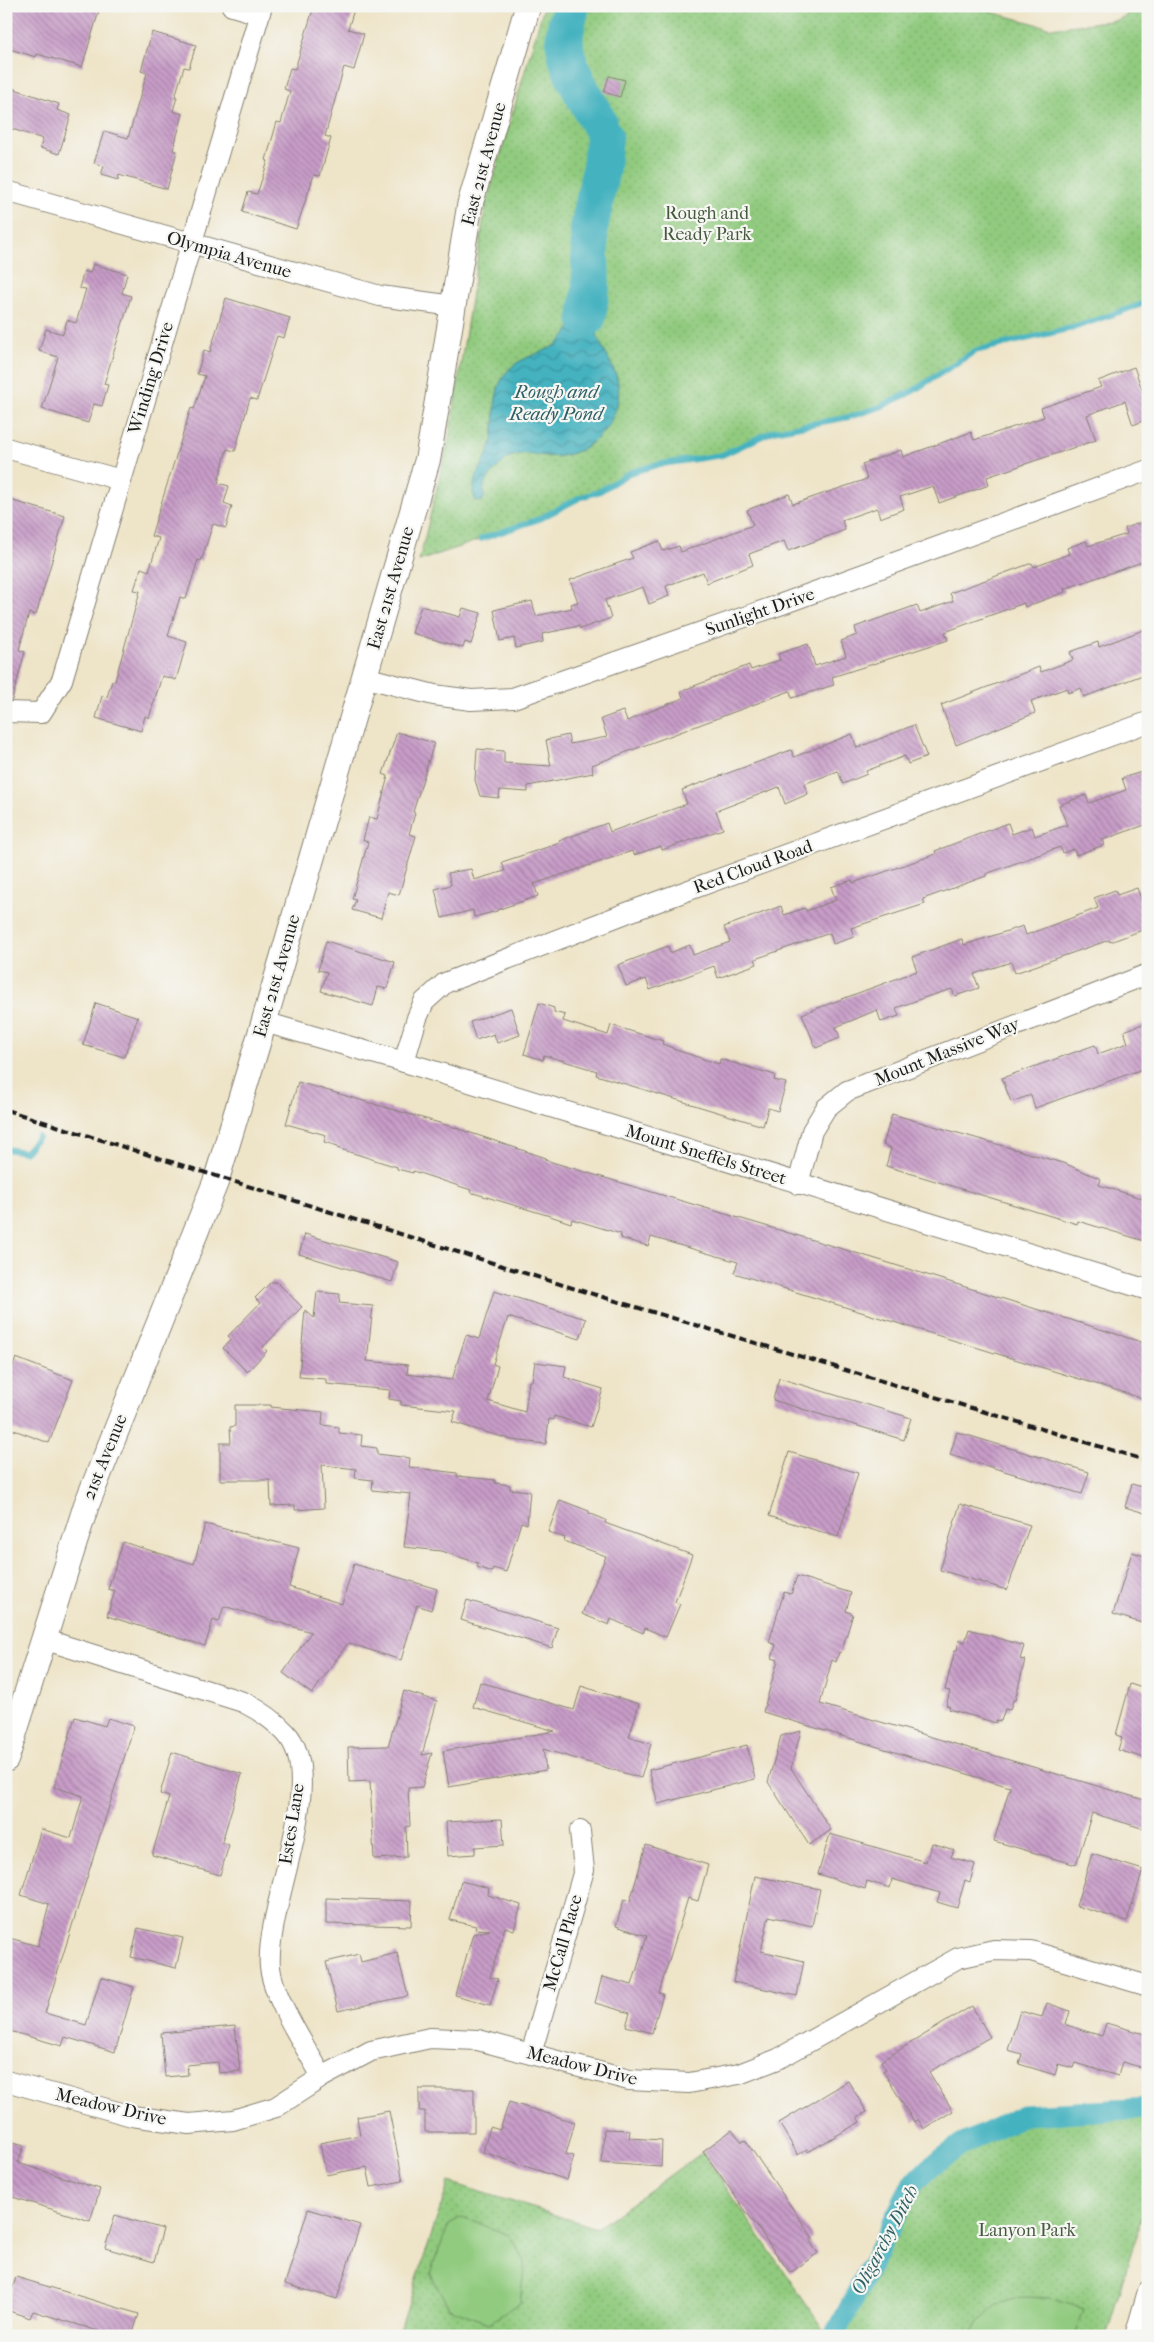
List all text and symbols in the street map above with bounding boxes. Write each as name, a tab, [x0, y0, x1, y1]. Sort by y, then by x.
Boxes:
street label: East 21st Avenue	[457, 100, 511, 228]
park label: Rough and Ready Park	[663, 203, 752, 245]
street label: Olympia Avenue	[164, 227, 294, 283]
street label: Winding Drive	[124, 319, 178, 438]
water label: Rough and Ready Pond	[507, 381, 605, 425]
street label: East 21st Avenue	[363, 524, 419, 652]
street label: Sunlight Drive	[703, 583, 817, 640]
street label: Red Cloud Road	[691, 836, 816, 898]
street label: East 21st Avenue	[249, 912, 305, 1040]
street label: Mount Massive Way	[871, 1013, 1024, 1091]
street label: Mount Sneffels Street	[623, 1121, 789, 1190]
street label: 21st Avenue	[78, 1411, 132, 1503]
street label: Estes Lane	[275, 1782, 309, 1866]
street label: McCall Place	[539, 1892, 587, 1994]
street label: Meadow Drive	[524, 2042, 640, 2090]
street label: Meadow Drive	[53, 2084, 169, 2130]
water label: Oligarchy Ditch	[847, 2181, 923, 2299]
park label: Lanyon Park	[978, 2220, 1076, 2241]

